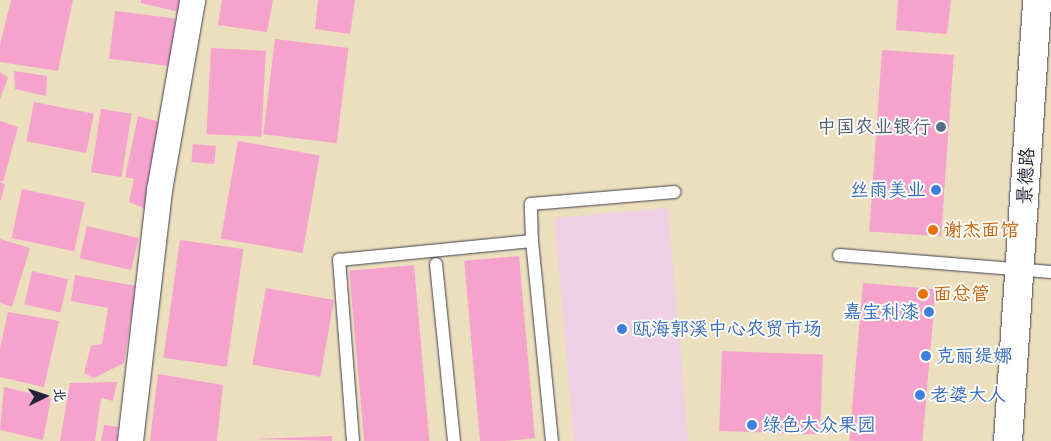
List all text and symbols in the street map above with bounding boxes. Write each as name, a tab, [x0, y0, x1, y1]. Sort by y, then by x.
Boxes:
place label: 中国农业银行	[817, 116, 931, 138]
marker: 中国农业银行	[935, 121, 947, 133]
street label: 景德路	[1013, 147, 1039, 205]
place label: 丝雨美业	[850, 179, 926, 201]
marker: 丝雨美业	[930, 184, 942, 196]
place label: 谢杰面馆	[943, 219, 1019, 241]
marker: 谢杰面馆	[927, 224, 939, 236]
place label: 面总管	[933, 283, 990, 305]
marker: 面总管	[917, 288, 929, 300]
place label: 嘉宝利漆	[843, 301, 919, 323]
marker: 嘉宝利漆	[923, 306, 935, 318]
place label: 瓯海郭溪中心农贸市场	[632, 318, 822, 340]
marker: 瓯海郭溪中心农贸市场	[616, 323, 628, 335]
place label: 克丽缇娜	[936, 345, 1012, 367]
marker: 克丽缇娜	[920, 350, 932, 362]
north arrow	[20, 371, 70, 421]
place label: 老婆大人	[930, 384, 1006, 406]
text: 北	[50, 387, 70, 403]
marker: 老婆大人	[914, 389, 926, 401]
place label: 绿色大众果园	[762, 414, 876, 436]
marker: 绿色大众果园	[746, 419, 758, 431]

